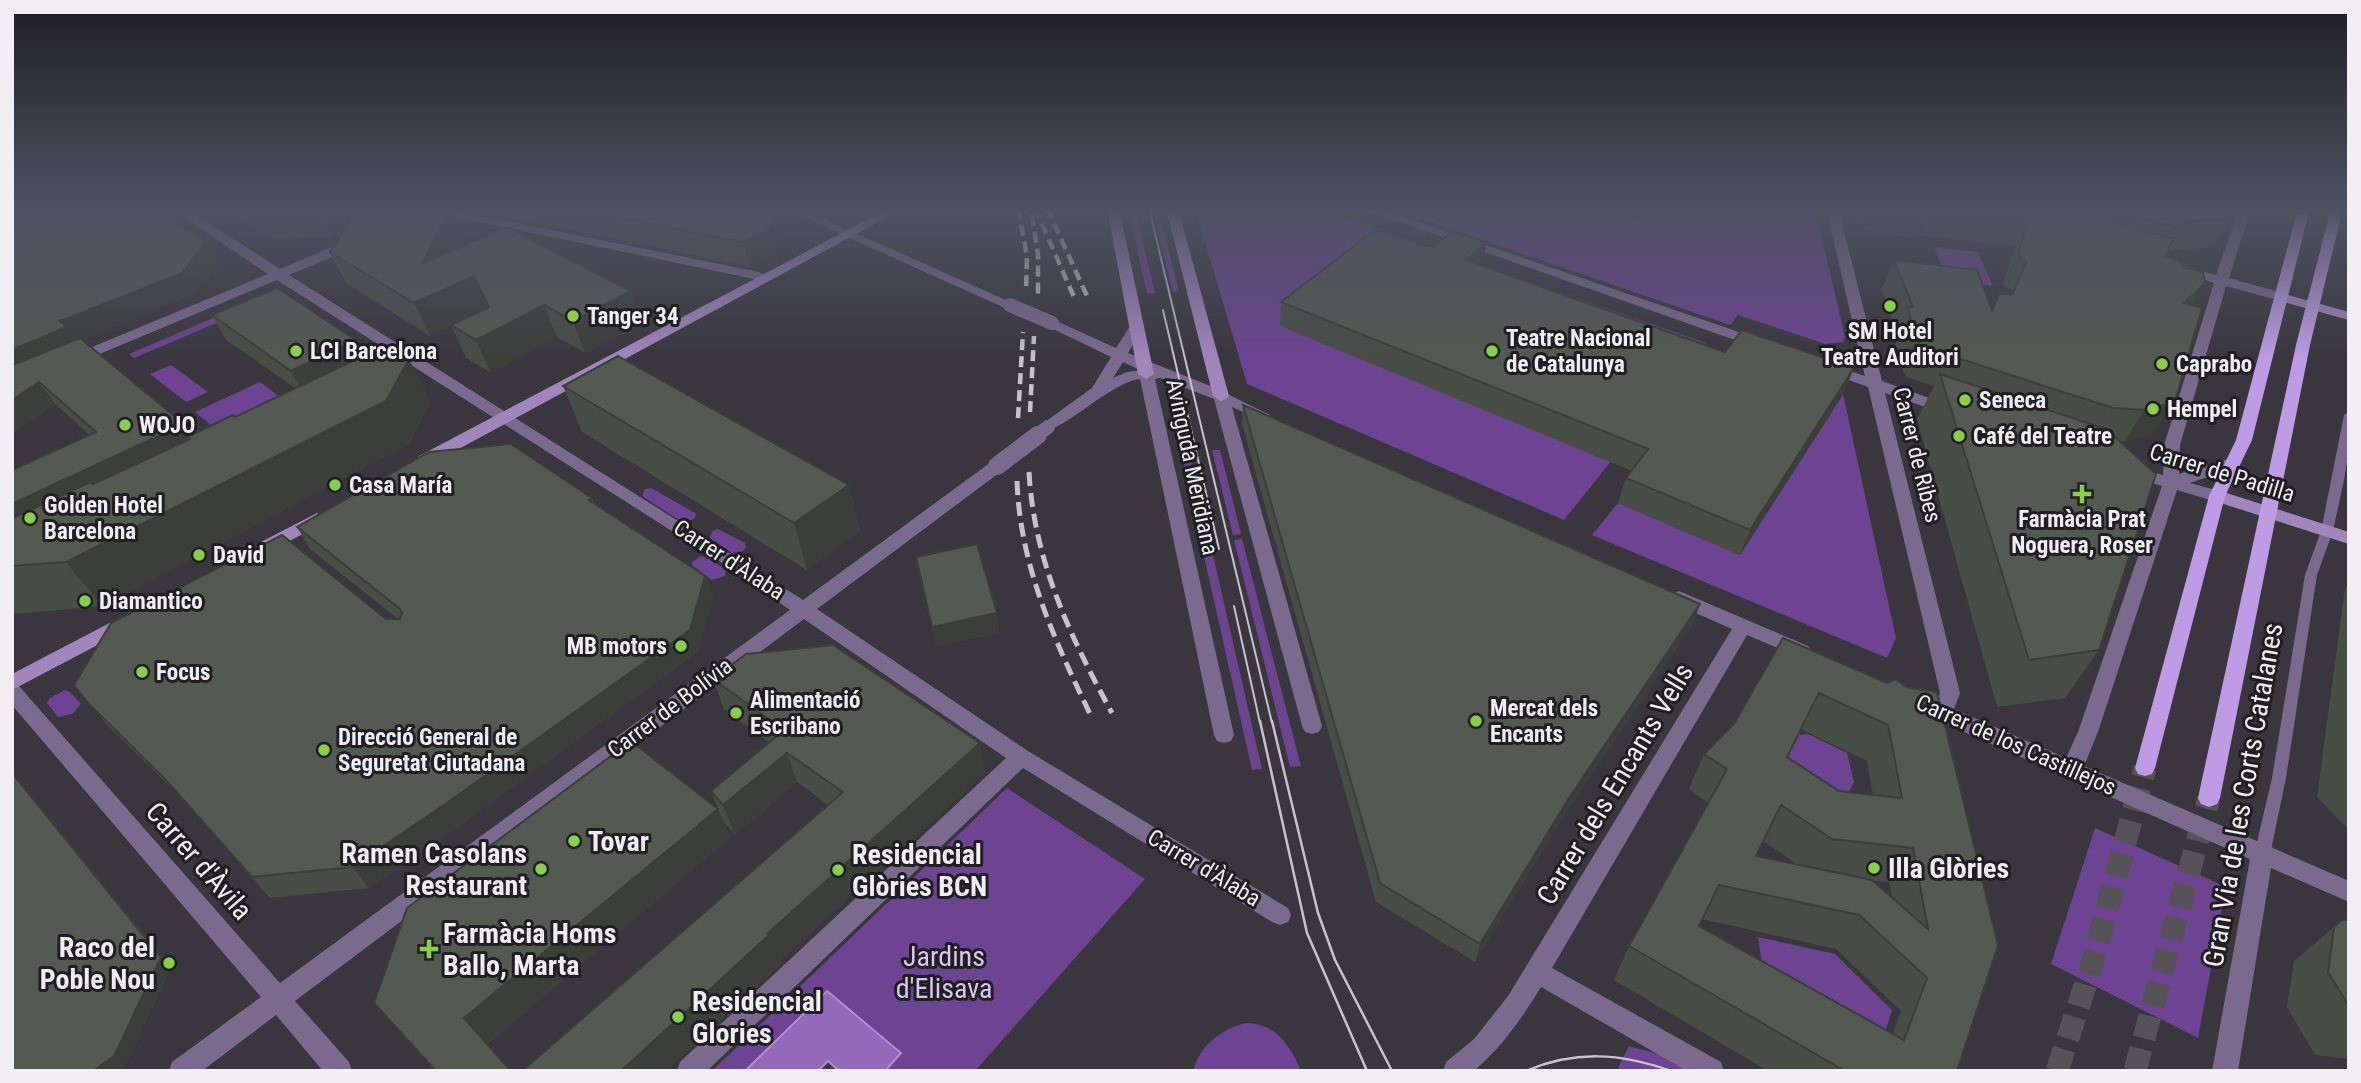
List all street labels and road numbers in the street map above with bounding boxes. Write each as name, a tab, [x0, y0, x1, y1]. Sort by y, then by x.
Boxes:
street label: Avinguda Meridiana	[1160, 376, 1224, 558]
street label: Carrer de Ribes	[1887, 385, 1947, 525]
street label: Carrer de Padilla	[2146, 438, 2298, 508]
street label: Carrer d'Àlaba	[668, 513, 790, 606]
street label: Gran Via de les Corts Catalanes	[2196, 620, 2290, 970]
street label: Carrer de Bolívia	[602, 652, 738, 764]
street label: Carrer dels Encants Vells	[1530, 657, 1700, 911]
street label: Carrer de los Castillejos	[1912, 689, 2120, 801]
street label: Carrer d'Àvila	[139, 795, 259, 927]
street label: Carrer d'Àlaba	[1143, 823, 1266, 912]

